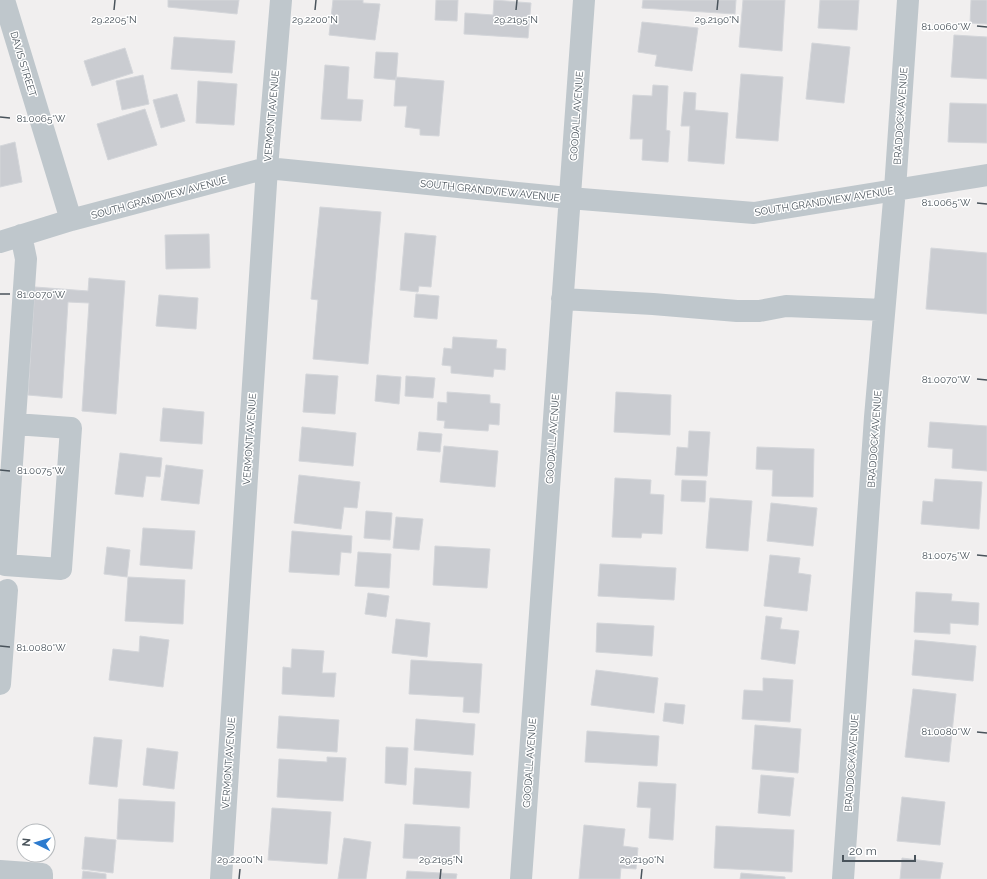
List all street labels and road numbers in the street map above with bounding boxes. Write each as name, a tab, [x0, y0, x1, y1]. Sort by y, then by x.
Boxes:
street label: DAVIS STREET	[8, 30, 39, 98]
street label: BRADDOCK AVENUE	[892, 67, 909, 165]
street label: VERMONT AVENUE	[262, 70, 281, 162]
street label: GOODALL AVENUE	[568, 71, 585, 161]
street label: SOUTH GRANDVIEW AVENUE	[90, 174, 228, 221]
street label: SOUTH GRANDVIEW AVENUE	[420, 178, 560, 203]
street label: SOUTH GRANDVIEW AVENUE	[754, 185, 894, 218]
street label: BRADDOCK AVENUE	[866, 390, 883, 488]
street label: VERMONT AVENUE	[241, 393, 258, 485]
street label: GOODALL AVENUE	[544, 394, 561, 484]
street label: BRADDOCK AVENUE	[843, 714, 860, 812]
street label: VERMONT AVENUE	[220, 717, 237, 809]
street label: GOODALL AVENUE	[521, 718, 538, 808]

